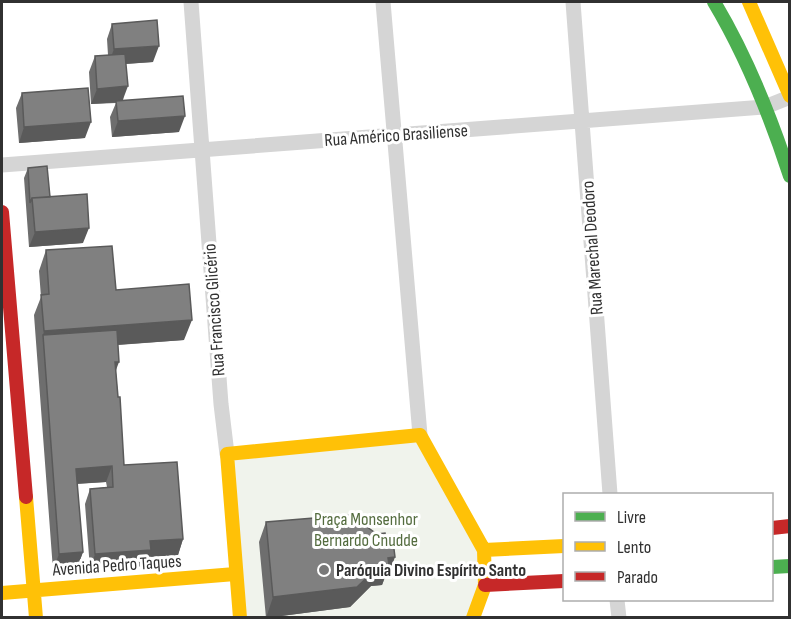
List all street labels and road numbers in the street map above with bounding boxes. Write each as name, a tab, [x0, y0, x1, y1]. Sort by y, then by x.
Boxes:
street label: Rua Américo Brasiliense	[324, 120, 468, 151]
street label: Rua Marechal Deodoro	[577, 180, 608, 316]
street label: Rua Francisco Glicério	[199, 243, 230, 377]
street label: Avenida Pedro Taques	[51, 551, 182, 581]

